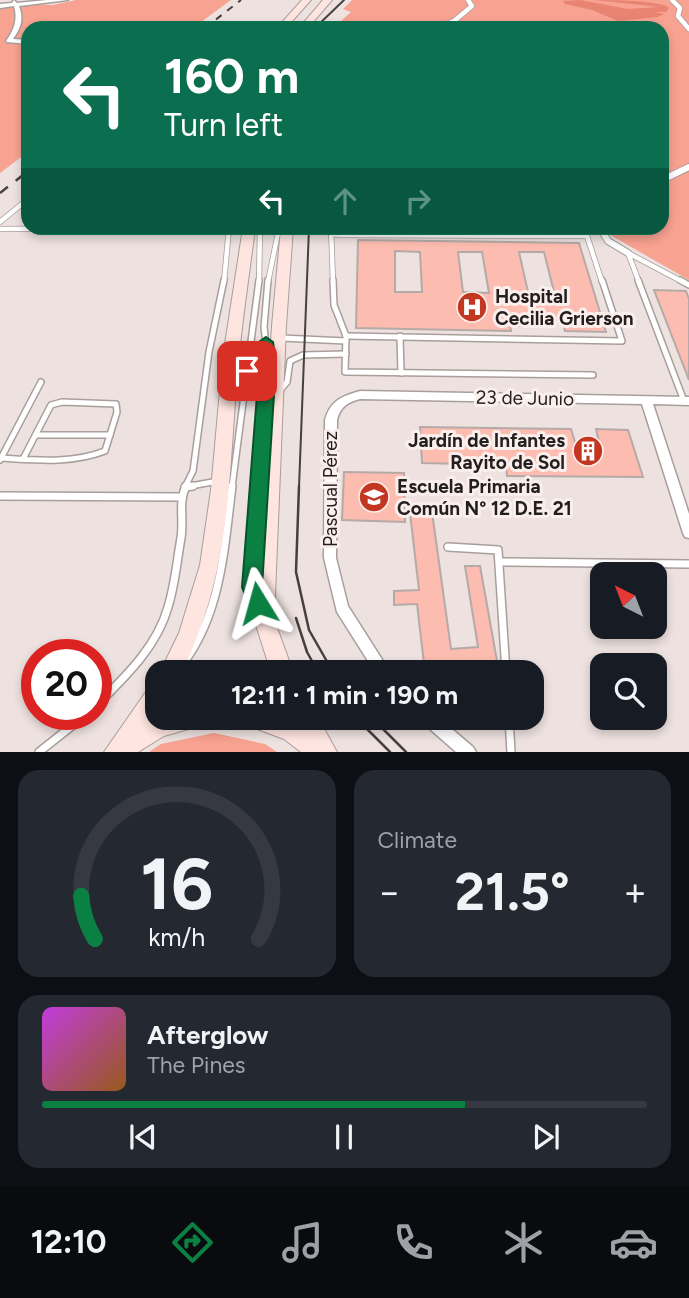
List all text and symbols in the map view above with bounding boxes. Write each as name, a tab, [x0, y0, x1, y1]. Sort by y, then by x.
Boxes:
text: 160 m	[164, 46, 299, 105]
icon: left	[49, 49, 140, 140]
text: Turn left	[164, 106, 283, 144]
icon: left	[253, 182, 291, 220]
icon: ahead	[326, 182, 364, 220]
icon: right	[399, 182, 437, 220]
place label: Hospital Cecilia Grierson	[495, 285, 634, 330]
hospital icon: Hospital Cecilia Grierson	[455, 290, 489, 324]
pin	[217, 341, 277, 401]
icon: arrive	[228, 352, 266, 390]
street label: 23 de Junio	[476, 386, 574, 410]
place label: Jardín de Infantes Rayito de Sol	[408, 429, 565, 474]
street label: Pascual Pérez	[319, 431, 342, 547]
building icon: Jardín de Infantes Rayito de Sol	[571, 434, 605, 468]
place label: Escuela Primaria Común N° 12 D.E. 21	[397, 475, 572, 520]
school or university icon: Escuela Primaria Común N° 12 D.E. 21	[357, 480, 391, 514]
north arrow	[590, 562, 667, 639]
map controls	[590, 562, 667, 730]
position arrow	[221, 566, 295, 640]
speed limit sign: 20	[21, 639, 112, 730]
button: search	[590, 653, 667, 730]
text: 12:11 · 1 min · 190 m	[231, 679, 458, 711]
text: Climate	[378, 826, 457, 854]
text: 16	[140, 841, 213, 928]
text: 21.5°	[455, 861, 570, 923]
text: −	[378, 869, 401, 915]
text: +	[623, 869, 647, 915]
text: km/h	[148, 922, 205, 952]
text: Afterglow	[147, 1019, 269, 1051]
text: The Pines	[147, 1051, 246, 1079]
icon: previous	[124, 1118, 162, 1156]
icon: pause	[325, 1118, 363, 1156]
icon: next	[527, 1118, 565, 1156]
icon: directions	[168, 1218, 217, 1267]
icon: music	[278, 1218, 327, 1267]
icon: phone	[389, 1218, 438, 1267]
icon: climate	[499, 1218, 548, 1267]
icon: car	[609, 1218, 658, 1267]
text: 12:10	[31, 1223, 107, 1261]

